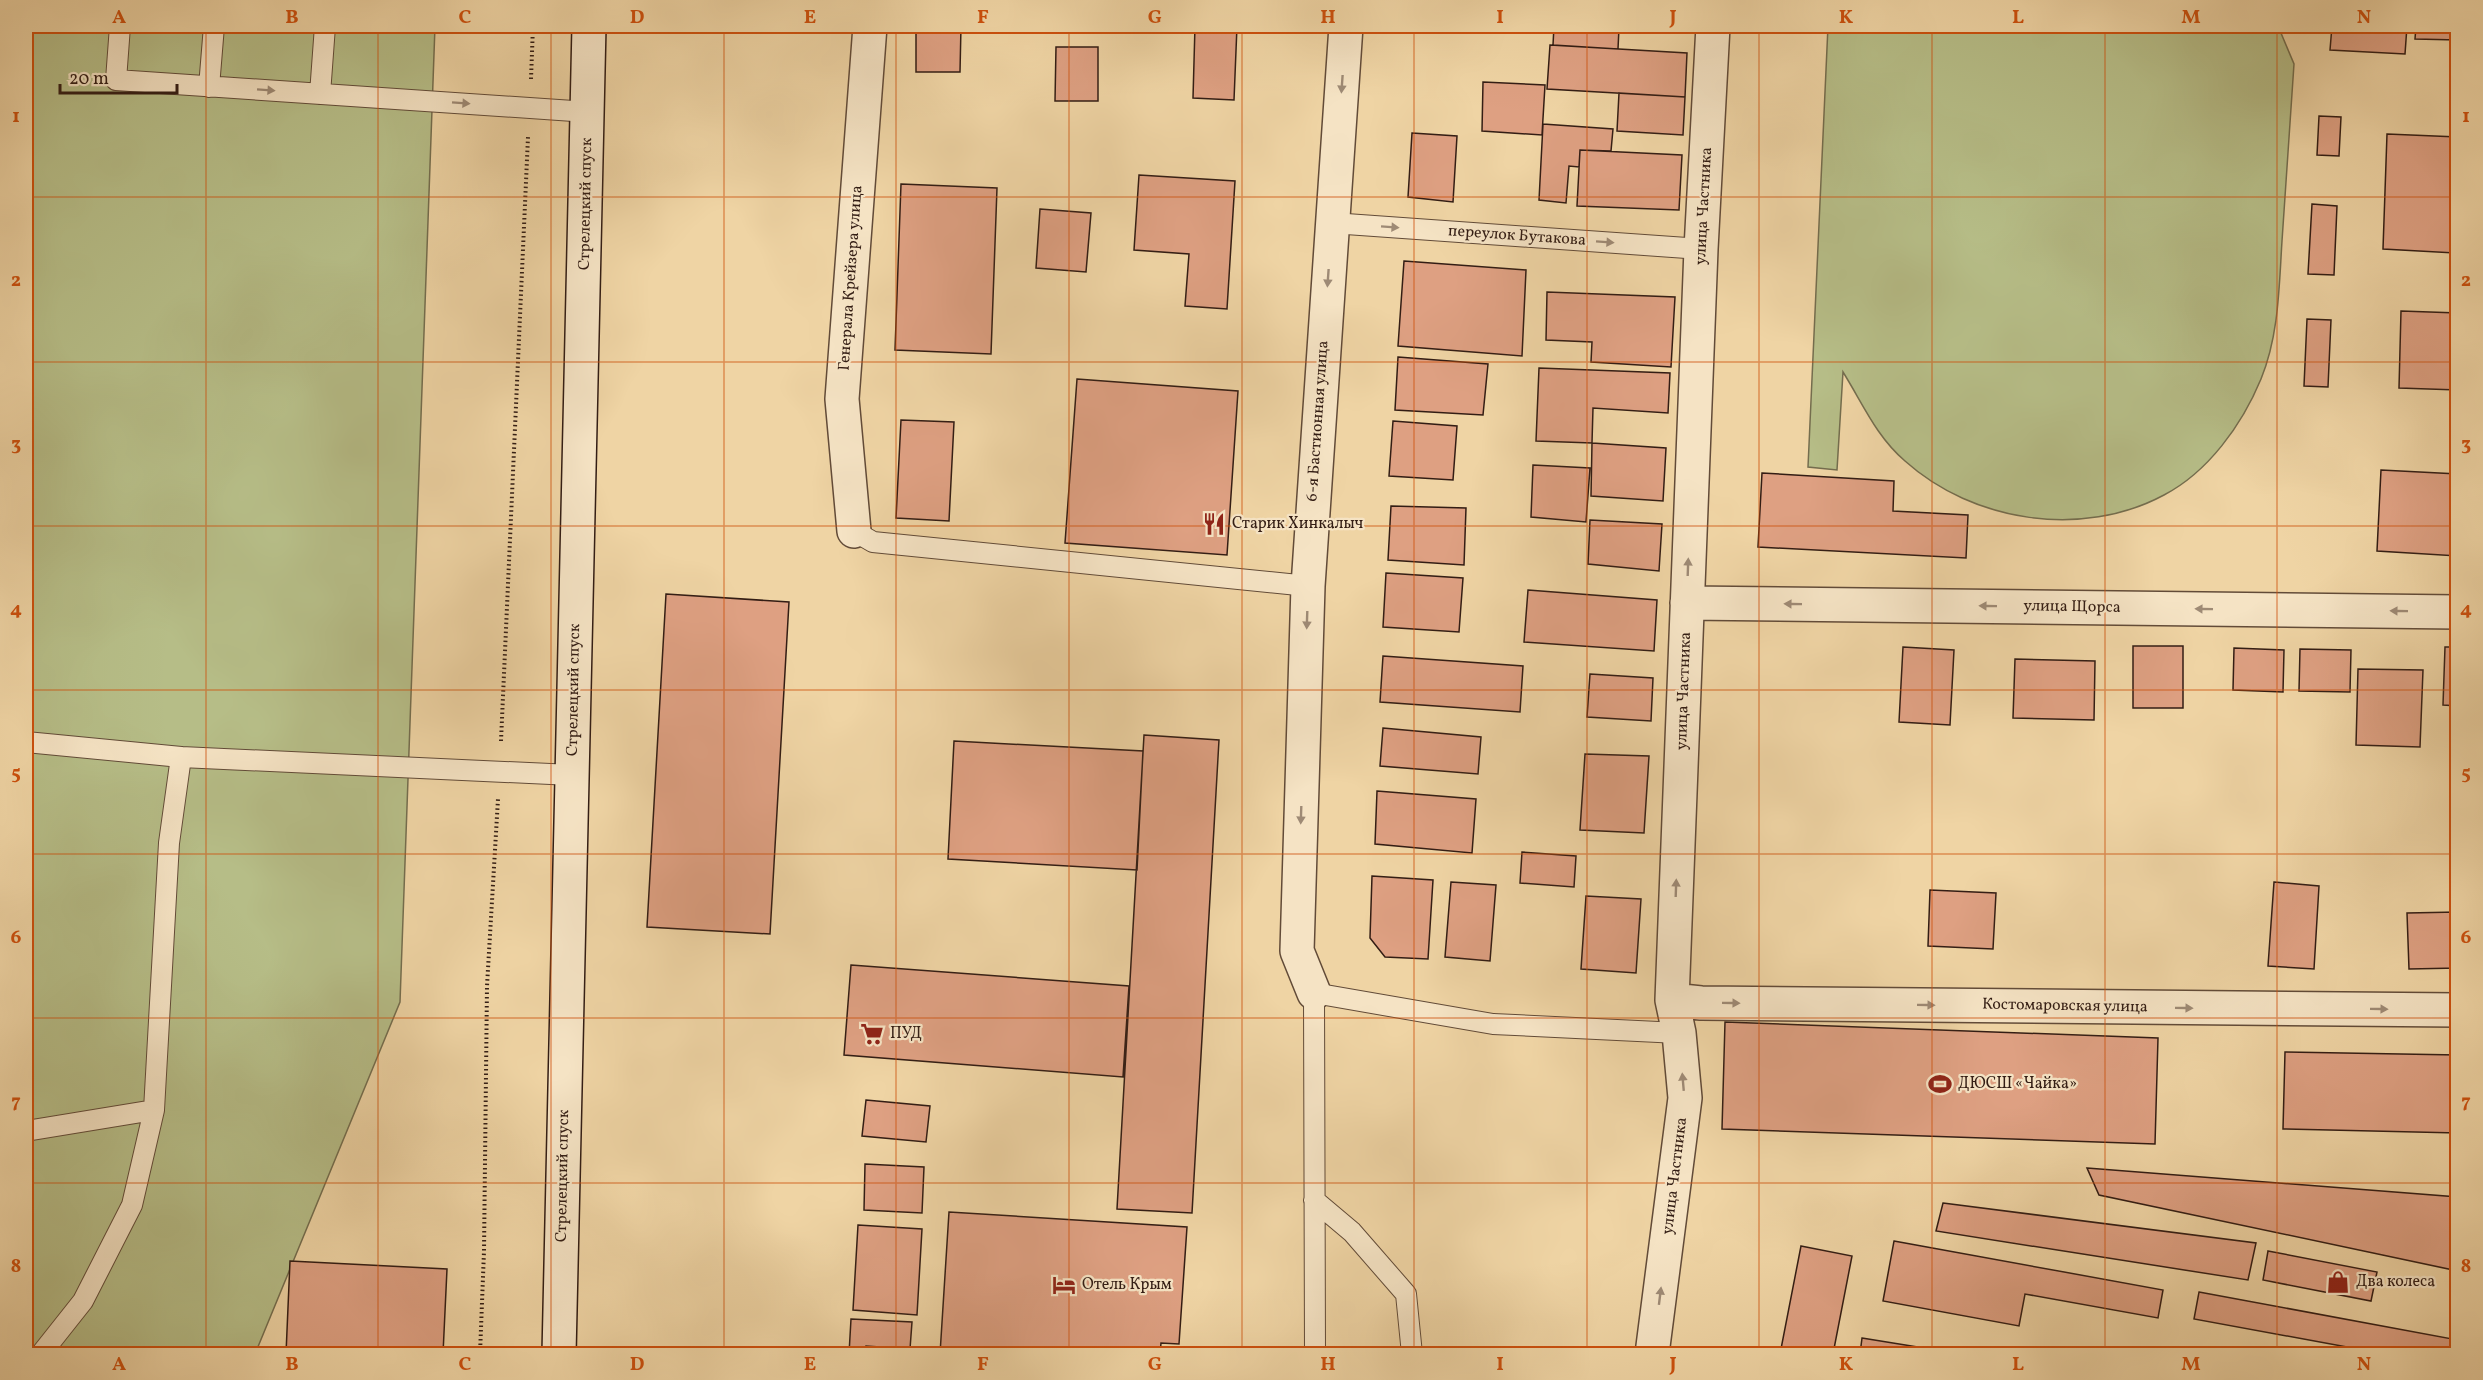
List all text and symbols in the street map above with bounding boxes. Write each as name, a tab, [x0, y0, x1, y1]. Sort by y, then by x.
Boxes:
text: A	[112, 4, 126, 32]
text: B	[285, 4, 299, 32]
text: C	[459, 4, 472, 32]
text: D	[630, 4, 644, 32]
text: E	[804, 4, 816, 32]
text: F	[977, 4, 989, 32]
text: G	[1148, 4, 1162, 32]
text: H	[1320, 4, 1336, 32]
text: I	[1496, 4, 1504, 32]
text: J	[1668, 4, 1677, 32]
text: K	[1839, 4, 1854, 32]
text: L	[2012, 4, 2024, 32]
text: M	[2181, 4, 2201, 32]
text: N	[2357, 4, 2371, 32]
scale bar	[60, 57, 177, 95]
text: 20 m	[69, 67, 109, 92]
one-way arrow	[1337, 74, 1346, 93]
one-way arrow	[257, 86, 276, 95]
one-way arrow	[451, 99, 470, 108]
text: 1	[12, 103, 20, 131]
text: 1	[2462, 103, 2470, 131]
street label: Стрелецкий спуск	[574, 137, 598, 270]
street label: улица Частника	[1690, 146, 1718, 266]
street label: Генерала Крейзера улица	[834, 184, 868, 372]
street label: переулок Бутакова	[1447, 220, 1587, 252]
one-way arrow	[1380, 222, 1399, 232]
one-way arrow	[1596, 238, 1615, 247]
text: 2	[11, 267, 21, 295]
text: 2	[2461, 267, 2471, 295]
one-way arrow	[1323, 269, 1333, 288]
street label: 6-я Бастионная улица	[1301, 340, 1335, 502]
text: 3	[11, 431, 21, 459]
text: 3	[2461, 431, 2471, 459]
restaurant icon: Старик Хинкалыч	[1201, 511, 1227, 537]
place label: Старик Хинкалыч	[1232, 513, 1364, 535]
one-way arrow	[1684, 558, 1693, 577]
street label: улица Щорса	[2023, 595, 2121, 619]
text: 4	[10, 596, 22, 624]
text: 4	[2460, 596, 2472, 624]
one-way arrow	[1784, 599, 1803, 609]
one-way arrow	[1979, 602, 1998, 611]
one-way arrow	[2195, 604, 2214, 614]
one-way arrow	[2390, 606, 2409, 616]
one-way arrow	[1302, 610, 1312, 629]
street label: Стрелецкий спуск	[562, 623, 586, 756]
street label: улица Частника	[1671, 632, 1697, 750]
text: 5	[11, 760, 21, 788]
text: 5	[2461, 760, 2471, 788]
one-way arrow	[1297, 805, 1306, 824]
one-way arrow	[1672, 879, 1681, 898]
text: 6	[11, 924, 22, 952]
text: 6	[2461, 924, 2472, 952]
street label: Костомаровская улица	[1982, 994, 2148, 1018]
one-way arrow	[1721, 998, 1740, 1008]
one-way arrow	[1916, 1000, 1935, 1010]
one-way arrow	[2174, 1003, 2193, 1012]
one-way arrow	[2369, 1005, 2388, 1014]
supermarket icon: ПУД	[859, 1021, 885, 1047]
place label: ПУД	[890, 1023, 922, 1045]
sports icon: ДЮСШ «Чайка»	[1927, 1071, 1953, 1097]
one-way arrow	[1678, 1073, 1688, 1092]
place label: ДЮСШ «Чайка»	[1958, 1073, 2077, 1095]
text: 7	[11, 1088, 21, 1116]
text: 7	[2461, 1088, 2471, 1116]
street label: Стрелецкий спуск	[551, 1109, 575, 1242]
street label: улица Частника	[1657, 1116, 1693, 1236]
text: 8	[11, 1253, 21, 1281]
text: 8	[2461, 1253, 2471, 1281]
shop icon: Два колеса	[2325, 1269, 2351, 1295]
place label: Два колеса	[2356, 1271, 2435, 1293]
hotel icon: Отель Крым	[1051, 1272, 1077, 1298]
place label: Отель Крым	[1082, 1274, 1172, 1296]
one-way arrow	[1655, 1287, 1664, 1306]
text: A	[112, 1351, 126, 1379]
text: B	[285, 1351, 299, 1379]
text: C	[459, 1351, 472, 1379]
text: D	[630, 1351, 644, 1379]
text: E	[804, 1351, 816, 1379]
text: F	[977, 1351, 989, 1379]
text: G	[1148, 1351, 1162, 1379]
text: H	[1320, 1351, 1336, 1379]
text: I	[1496, 1351, 1504, 1379]
text: J	[1668, 1351, 1677, 1379]
text: K	[1839, 1351, 1854, 1379]
text: L	[2012, 1351, 2024, 1379]
text: M	[2181, 1351, 2201, 1379]
text: N	[2357, 1351, 2371, 1379]

